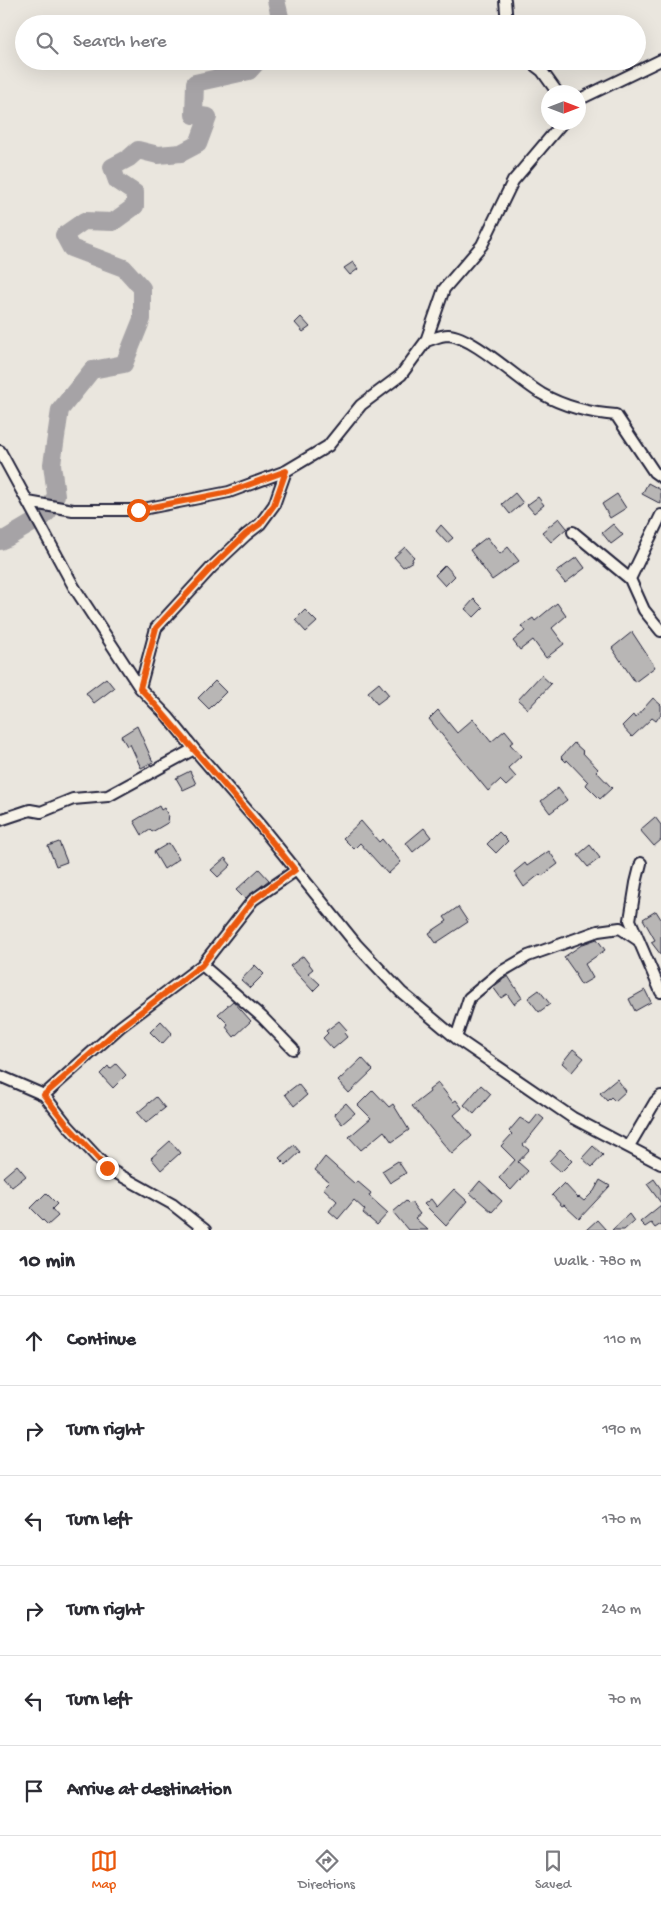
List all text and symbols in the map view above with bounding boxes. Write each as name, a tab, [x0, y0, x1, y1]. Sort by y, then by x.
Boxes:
search box	[15, 15, 646, 70]
icon: search	[33, 29, 61, 57]
text: Search here	[73, 31, 167, 54]
north arrow	[541, 85, 586, 130]
route start	[127, 499, 150, 522]
route end	[96, 1157, 119, 1180]
text: 10 min	[20, 1250, 75, 1275]
text: Walk · 780 m	[554, 1253, 641, 1272]
icon: ahead	[20, 1327, 48, 1355]
text: Continue	[67, 1329, 136, 1352]
text: 110 m	[604, 1331, 641, 1350]
icon: right	[20, 1417, 48, 1445]
text: Turn right	[67, 1419, 143, 1442]
text: 190 m	[602, 1421, 641, 1440]
icon: left	[20, 1507, 48, 1535]
text: Turn left	[67, 1509, 131, 1532]
text: 170 m	[602, 1511, 641, 1530]
icon: right	[20, 1597, 48, 1625]
text: Turn right	[67, 1599, 143, 1622]
text: 240 m	[601, 1601, 641, 1620]
icon: left	[20, 1687, 48, 1715]
text: Turn left	[67, 1689, 131, 1712]
text: 70 m	[608, 1691, 641, 1710]
icon: arrive	[20, 1777, 48, 1805]
text: Arrive at destination	[67, 1779, 231, 1802]
tab: Map	[90, 1847, 118, 1894]
tab: Directions	[298, 1847, 355, 1894]
tab: Saved	[535, 1847, 571, 1894]

